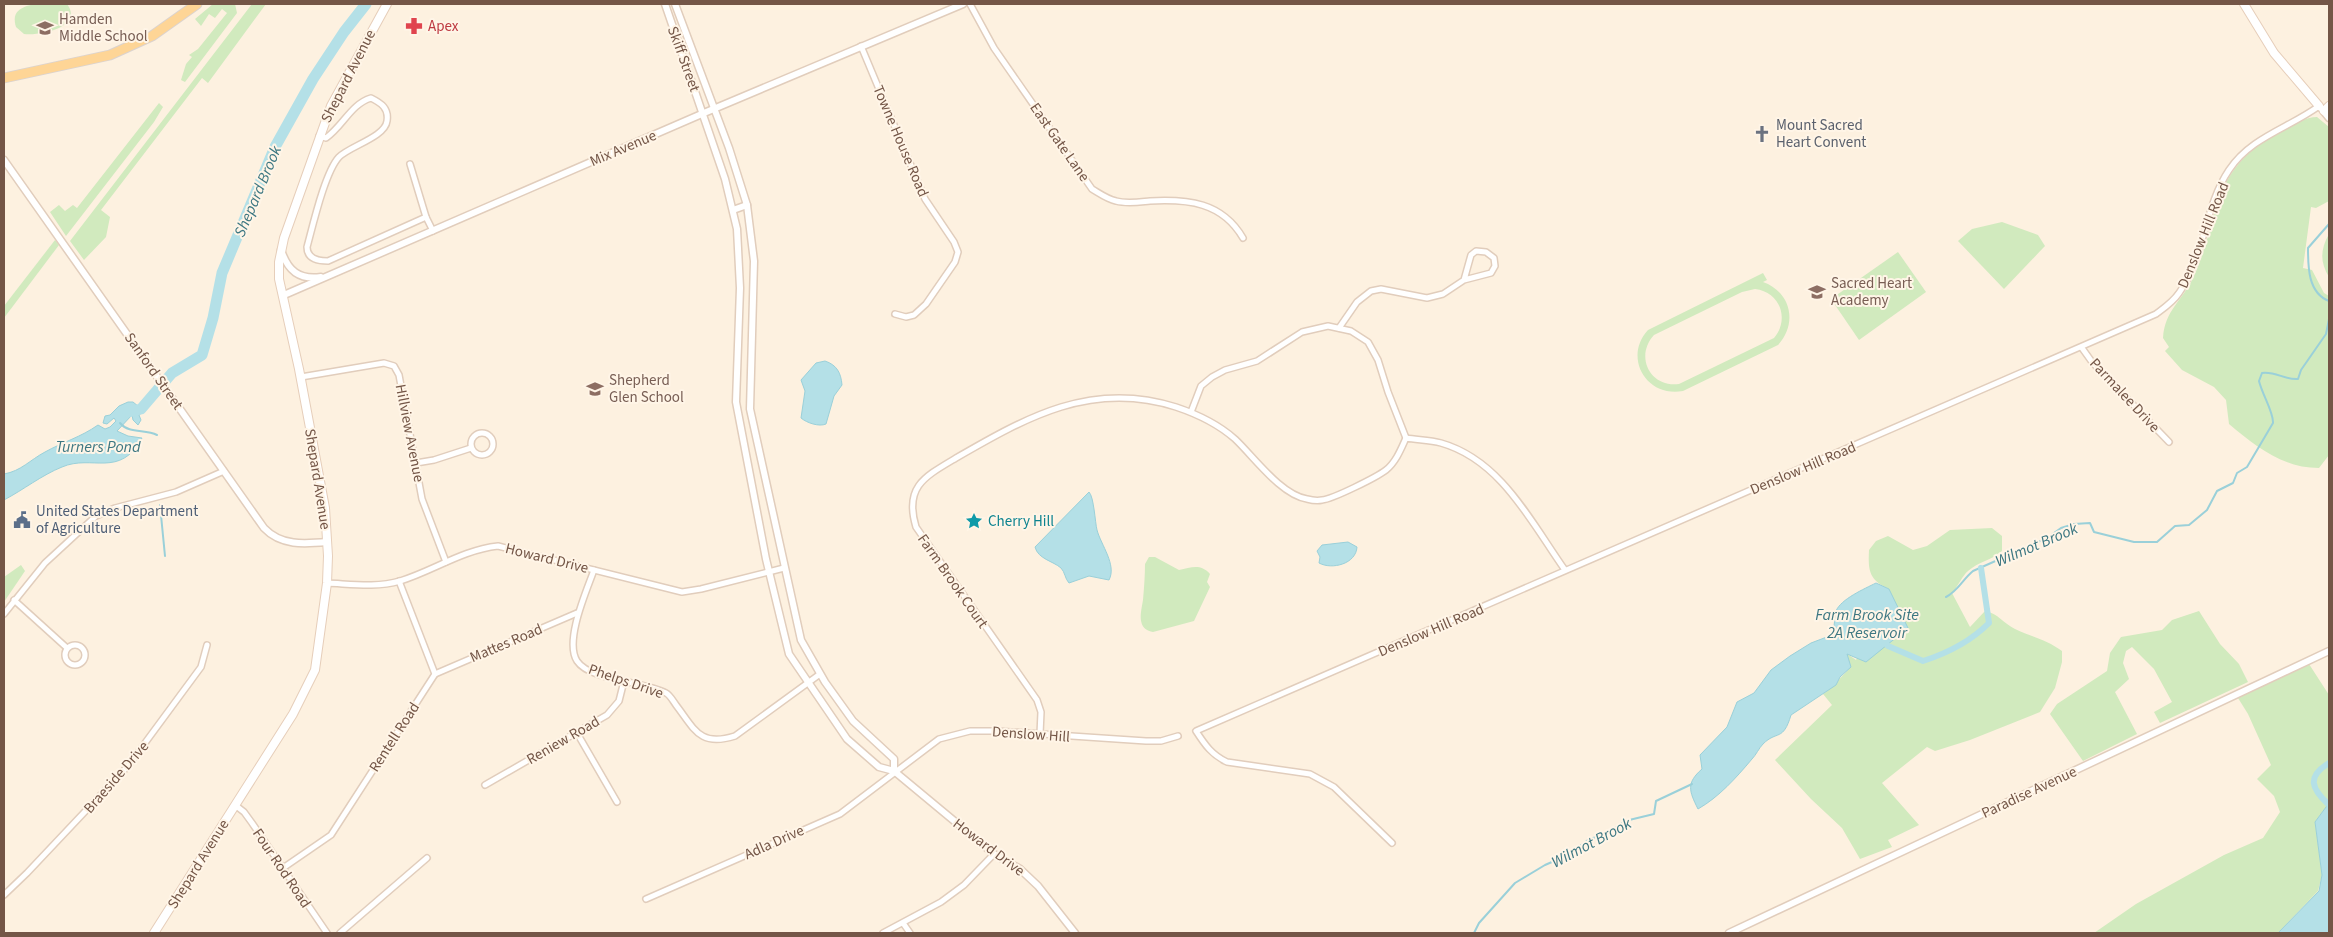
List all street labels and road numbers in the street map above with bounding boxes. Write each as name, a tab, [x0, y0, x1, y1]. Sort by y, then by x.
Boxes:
street label: Skiff Street	[662, 23, 705, 95]
street label: Shepard Avenue	[316, 26, 381, 126]
street label: Towne House Road	[868, 82, 934, 200]
street label: East Gate Lane	[1025, 99, 1095, 186]
street label: Mix Avenue	[587, 125, 660, 172]
street label: Denslow Hill Road	[2173, 179, 2234, 292]
street label: Sanford Street	[119, 328, 188, 414]
street label: Parmalee Drive	[2085, 354, 2165, 437]
street label: Hillview Avenue	[390, 382, 429, 484]
street label: Shepard Avenue	[299, 427, 336, 531]
street label: Denslow Hill Road	[1747, 437, 1859, 500]
street label: Farm Brook Court	[912, 530, 993, 633]
street label: Howard Drive	[503, 538, 591, 579]
street label: Denslow Hill Road	[1375, 599, 1487, 662]
street label: Mattes Road	[467, 619, 546, 668]
street label: Phelps Drive	[586, 659, 666, 704]
street label: Rentell Road	[364, 698, 425, 776]
street label: Reniew Road	[523, 711, 604, 770]
street label: Denslow Hill	[991, 721, 1071, 748]
street label: Braeside Drive	[79, 737, 154, 818]
street label: Paradise Avenue	[1978, 761, 2080, 824]
street label: Howard Drive	[948, 813, 1029, 881]
street label: Shepard Avenue	[163, 815, 234, 913]
street label: Adla Drive	[741, 820, 807, 865]
street label: Four Rod Road	[247, 824, 316, 912]

